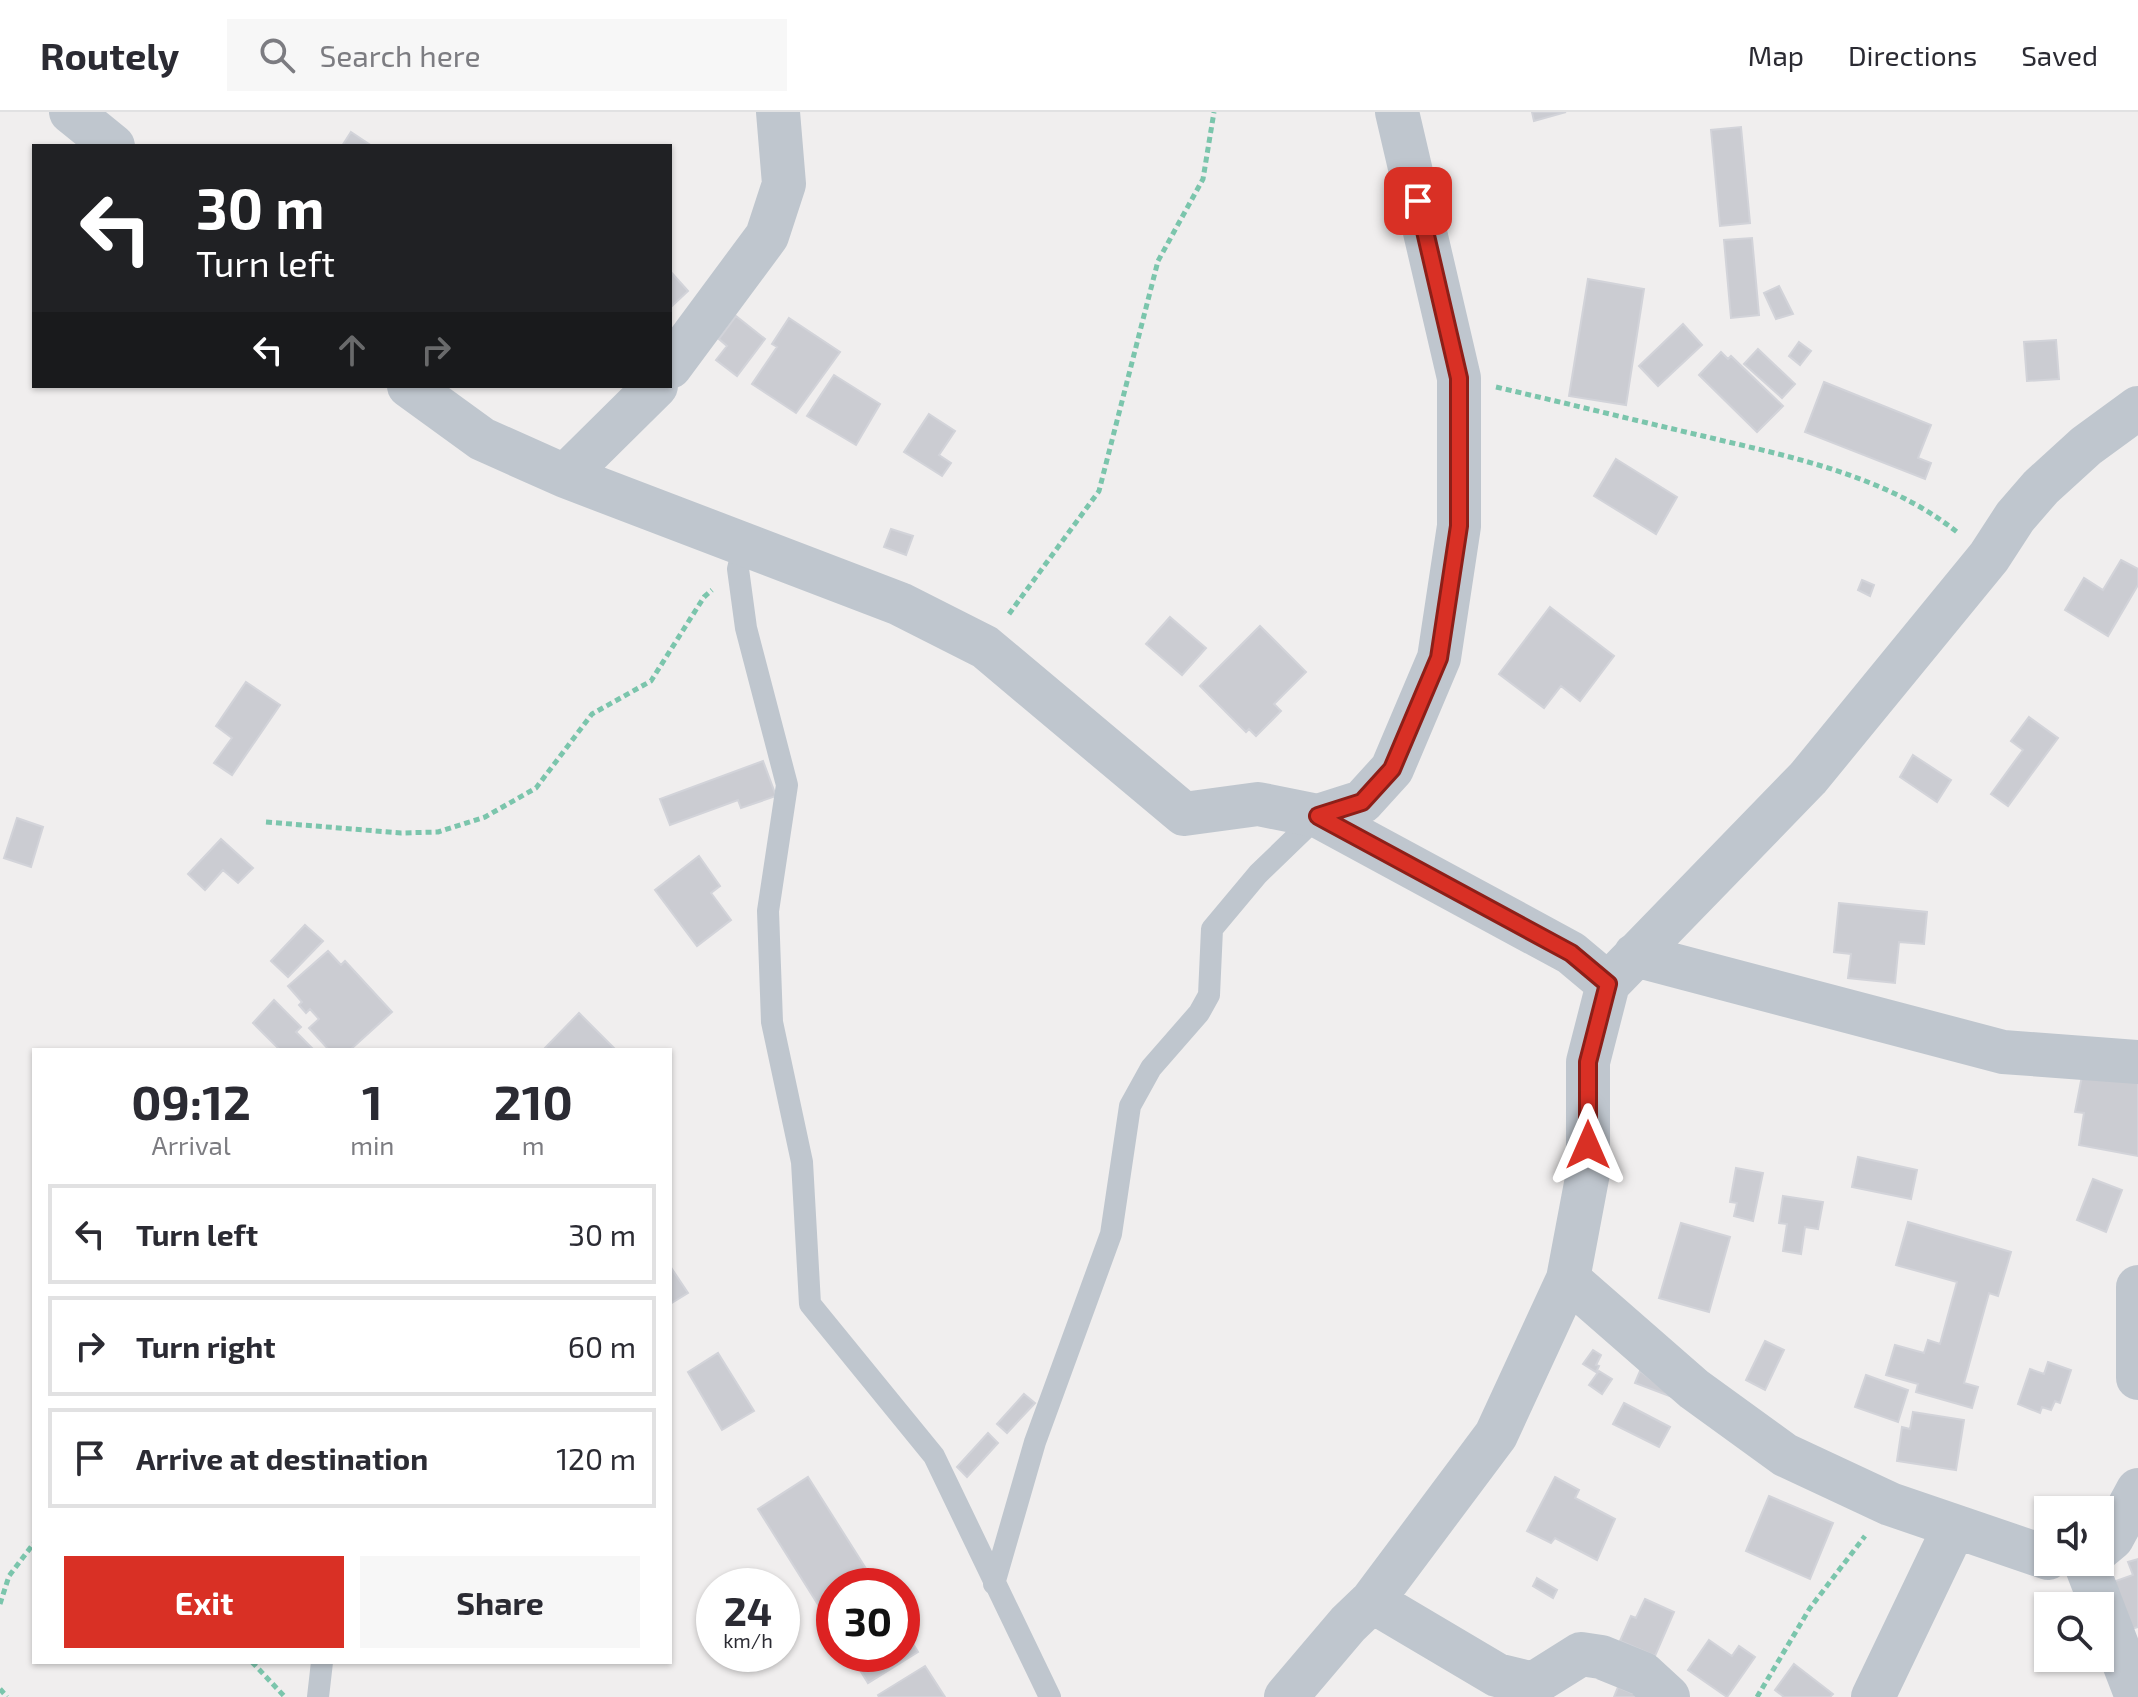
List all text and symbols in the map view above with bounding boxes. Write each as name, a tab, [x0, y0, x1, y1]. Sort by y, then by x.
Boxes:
search box	[227, 19, 787, 91]
text: Routely	[40, 32, 179, 78]
icon: search	[255, 33, 299, 77]
text: Search here	[319, 37, 481, 73]
text: Map	[1748, 38, 1804, 72]
text: Directions	[1848, 38, 1977, 72]
text: Saved	[2021, 38, 2098, 72]
pin	[1384, 167, 1452, 235]
text: 30 m	[196, 173, 325, 240]
icon: left	[64, 176, 168, 280]
icon: arrive	[1396, 179, 1440, 223]
text: Turn left	[196, 241, 335, 284]
icon: left	[246, 328, 290, 372]
icon: ahead	[330, 328, 374, 372]
icon: right	[414, 328, 458, 372]
text: 09:12	[131, 1072, 251, 1130]
text: 1	[362, 1072, 383, 1130]
text: 210	[494, 1072, 573, 1130]
position arrow	[1546, 1103, 1630, 1187]
text: Arrival	[152, 1129, 231, 1160]
text: min	[350, 1129, 394, 1160]
text: m	[522, 1129, 545, 1160]
icon: left	[68, 1212, 112, 1256]
text: Turn left	[136, 1216, 258, 1252]
text: 30 m	[568, 1216, 636, 1252]
icon: right	[68, 1324, 112, 1368]
text: Turn right	[136, 1328, 276, 1364]
text: 60 m	[568, 1328, 636, 1364]
icon: arrive	[68, 1436, 112, 1480]
text: Arrive at destination	[136, 1440, 428, 1476]
text: 120 m	[556, 1440, 636, 1476]
map controls	[2034, 1496, 2114, 1672]
button: sound	[2034, 1496, 2114, 1576]
button: Exit	[64, 1556, 344, 1648]
button: Share	[360, 1556, 640, 1648]
speed limit sign: 30	[816, 1568, 920, 1672]
text: 24	[724, 1586, 772, 1634]
button: search	[2034, 1592, 2114, 1672]
text: km/h	[723, 1628, 773, 1652]

